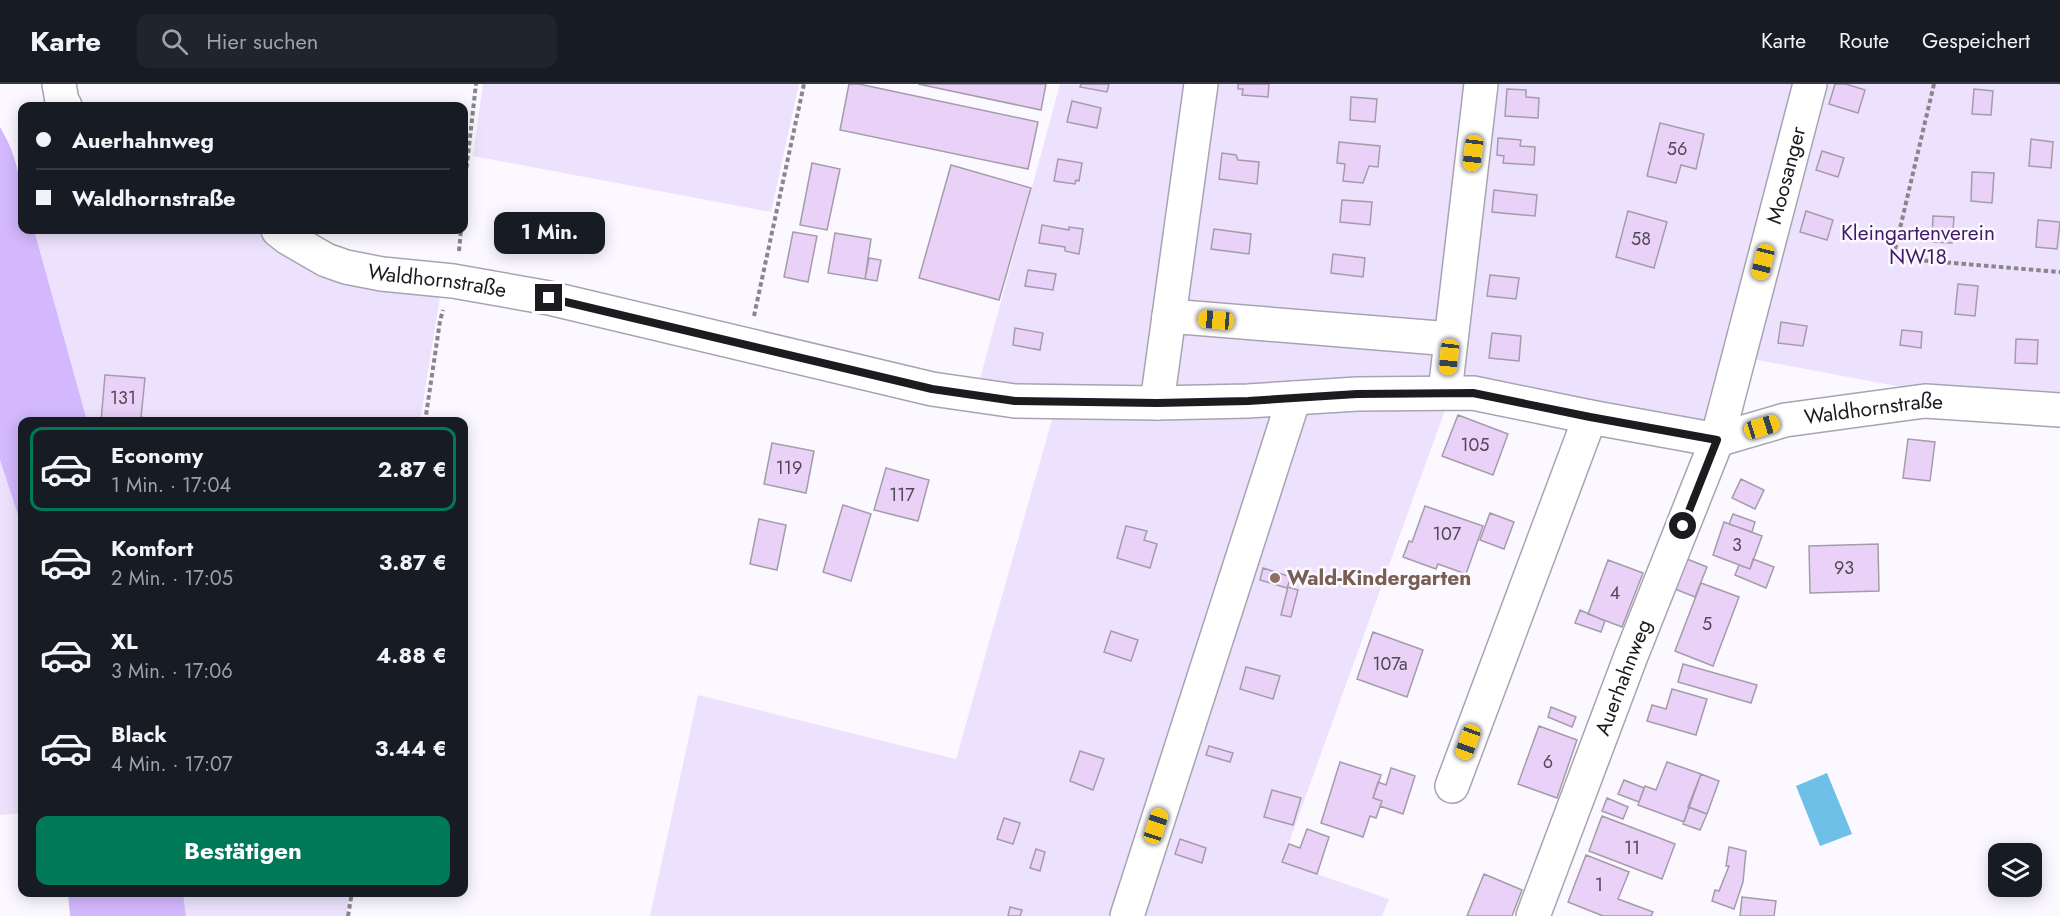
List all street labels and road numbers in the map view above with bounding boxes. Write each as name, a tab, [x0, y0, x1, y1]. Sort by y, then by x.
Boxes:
street label: Moosanger	[1759, 122, 1813, 227]
street label: Waldhornstraße	[365, 257, 509, 305]
street label: Waldhornstraße	[1802, 386, 1944, 432]
street label: Auerhahnweg	[1587, 615, 1659, 740]

